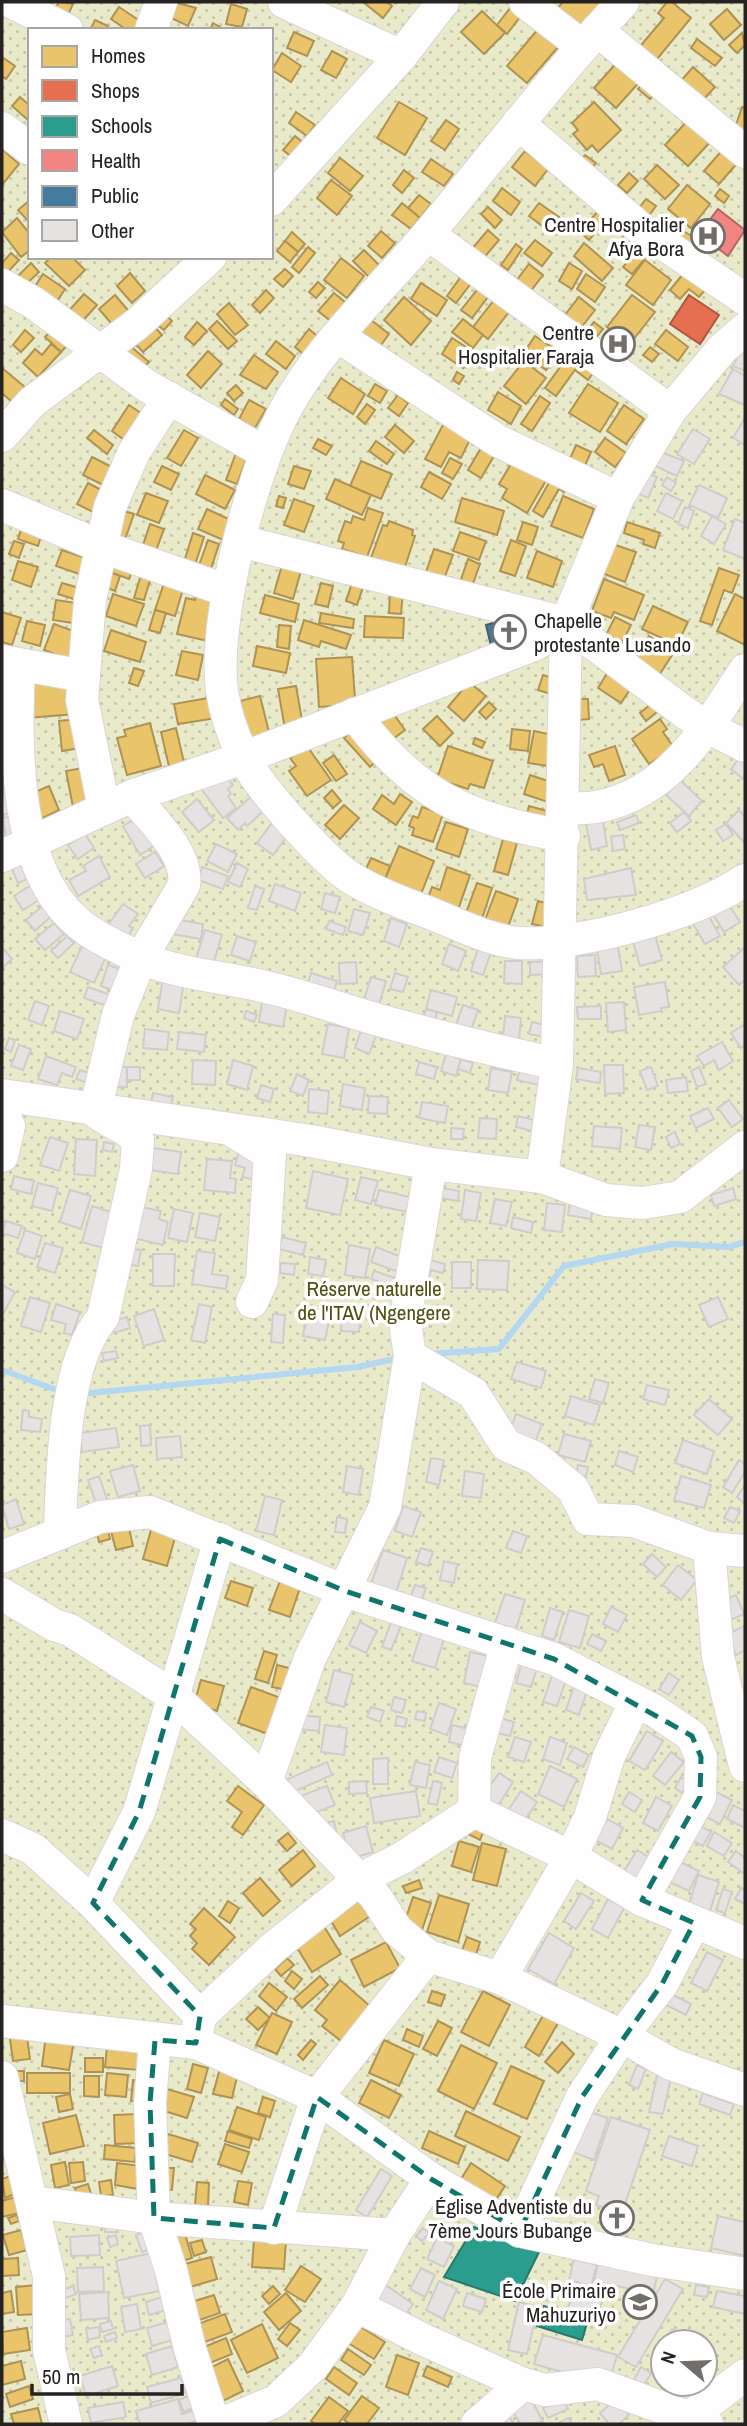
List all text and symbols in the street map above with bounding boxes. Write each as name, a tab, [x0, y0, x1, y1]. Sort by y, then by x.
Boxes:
legend	[28, 28, 273, 259]
text: Homes	[91, 41, 146, 70]
text: Shops	[91, 76, 140, 105]
text: Schools	[91, 111, 152, 140]
text: Health	[91, 146, 141, 175]
text: Public	[91, 181, 139, 210]
place label: Centre Hospitalier Afya Bora	[544, 210, 684, 263]
text: Other	[91, 216, 134, 245]
hospital icon: Centre Hospitalier Afya Bora	[689, 217, 727, 255]
place label: Centre Hospitalier Faraja	[458, 318, 594, 371]
hospital icon: Centre Hospitalier Faraja	[599, 325, 637, 363]
place label: Chapelle protestante Lusando	[534, 606, 691, 659]
church icon: Chapelle protestante Lusando	[490, 613, 528, 651]
park label: Réserve naturelle de l'ITAV (Ngengere	[298, 1274, 450, 1327]
place label: Église Adventiste du 7ème Jours Bubange	[428, 2192, 592, 2245]
church icon: Église Adventiste du 7ème Jours Bubange	[598, 2199, 636, 2237]
place label: École Primaire Mahuzuriyo	[502, 2276, 616, 2329]
school or university icon: École Primaire Mahuzuriyo	[621, 2283, 659, 2321]
north arrow	[649, 2328, 719, 2398]
text: N	[654, 2348, 682, 2367]
scale bar	[32, 2352, 182, 2396]
text: 50 m	[42, 2362, 80, 2391]

